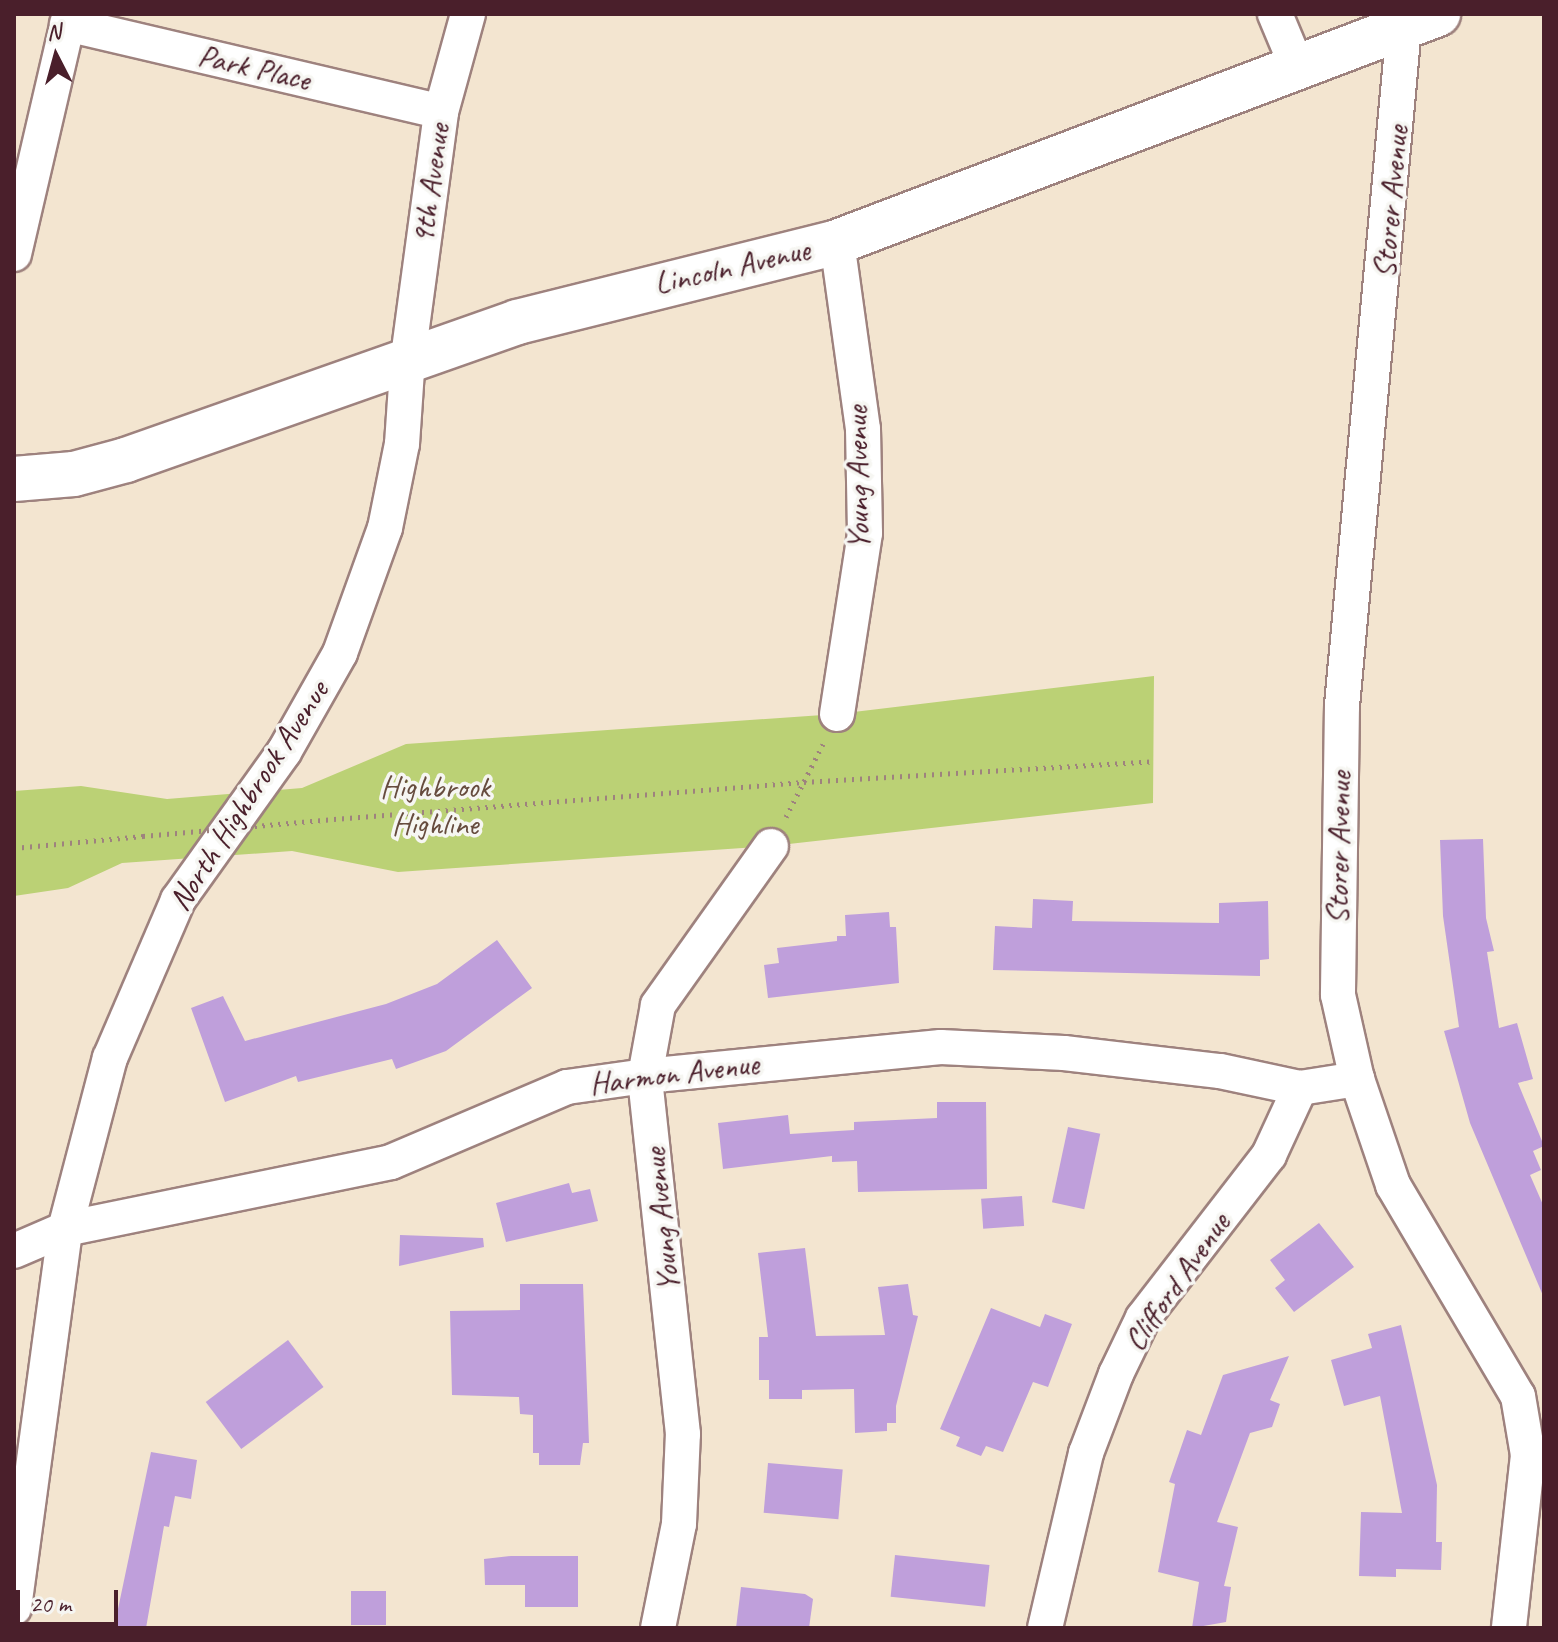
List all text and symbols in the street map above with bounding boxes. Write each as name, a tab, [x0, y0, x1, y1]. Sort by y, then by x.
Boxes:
north arrow	[16, 16, 96, 96]
text: N	[45, 17, 62, 47]
street label: Park Place	[194, 36, 314, 100]
street label: 9th Avenue	[404, 122, 458, 246]
street label: Storer Avenue	[1365, 124, 1417, 280]
street label: Lincoln Avenue	[651, 231, 813, 303]
street label: Young Avenue	[838, 405, 878, 551]
street label: North Highbrook Avenue	[160, 674, 338, 918]
park label: Highbrook Highline	[380, 769, 490, 844]
street label: Storer Avenue	[1318, 771, 1360, 925]
street label: Harmon Avenue	[587, 1045, 761, 1103]
street label: Young Avenue	[635, 1146, 689, 1294]
street label: Clifford Avenue	[1116, 1206, 1238, 1358]
scale bar	[20, 1574, 122, 1624]
text: 20 m	[30, 1589, 71, 1619]

